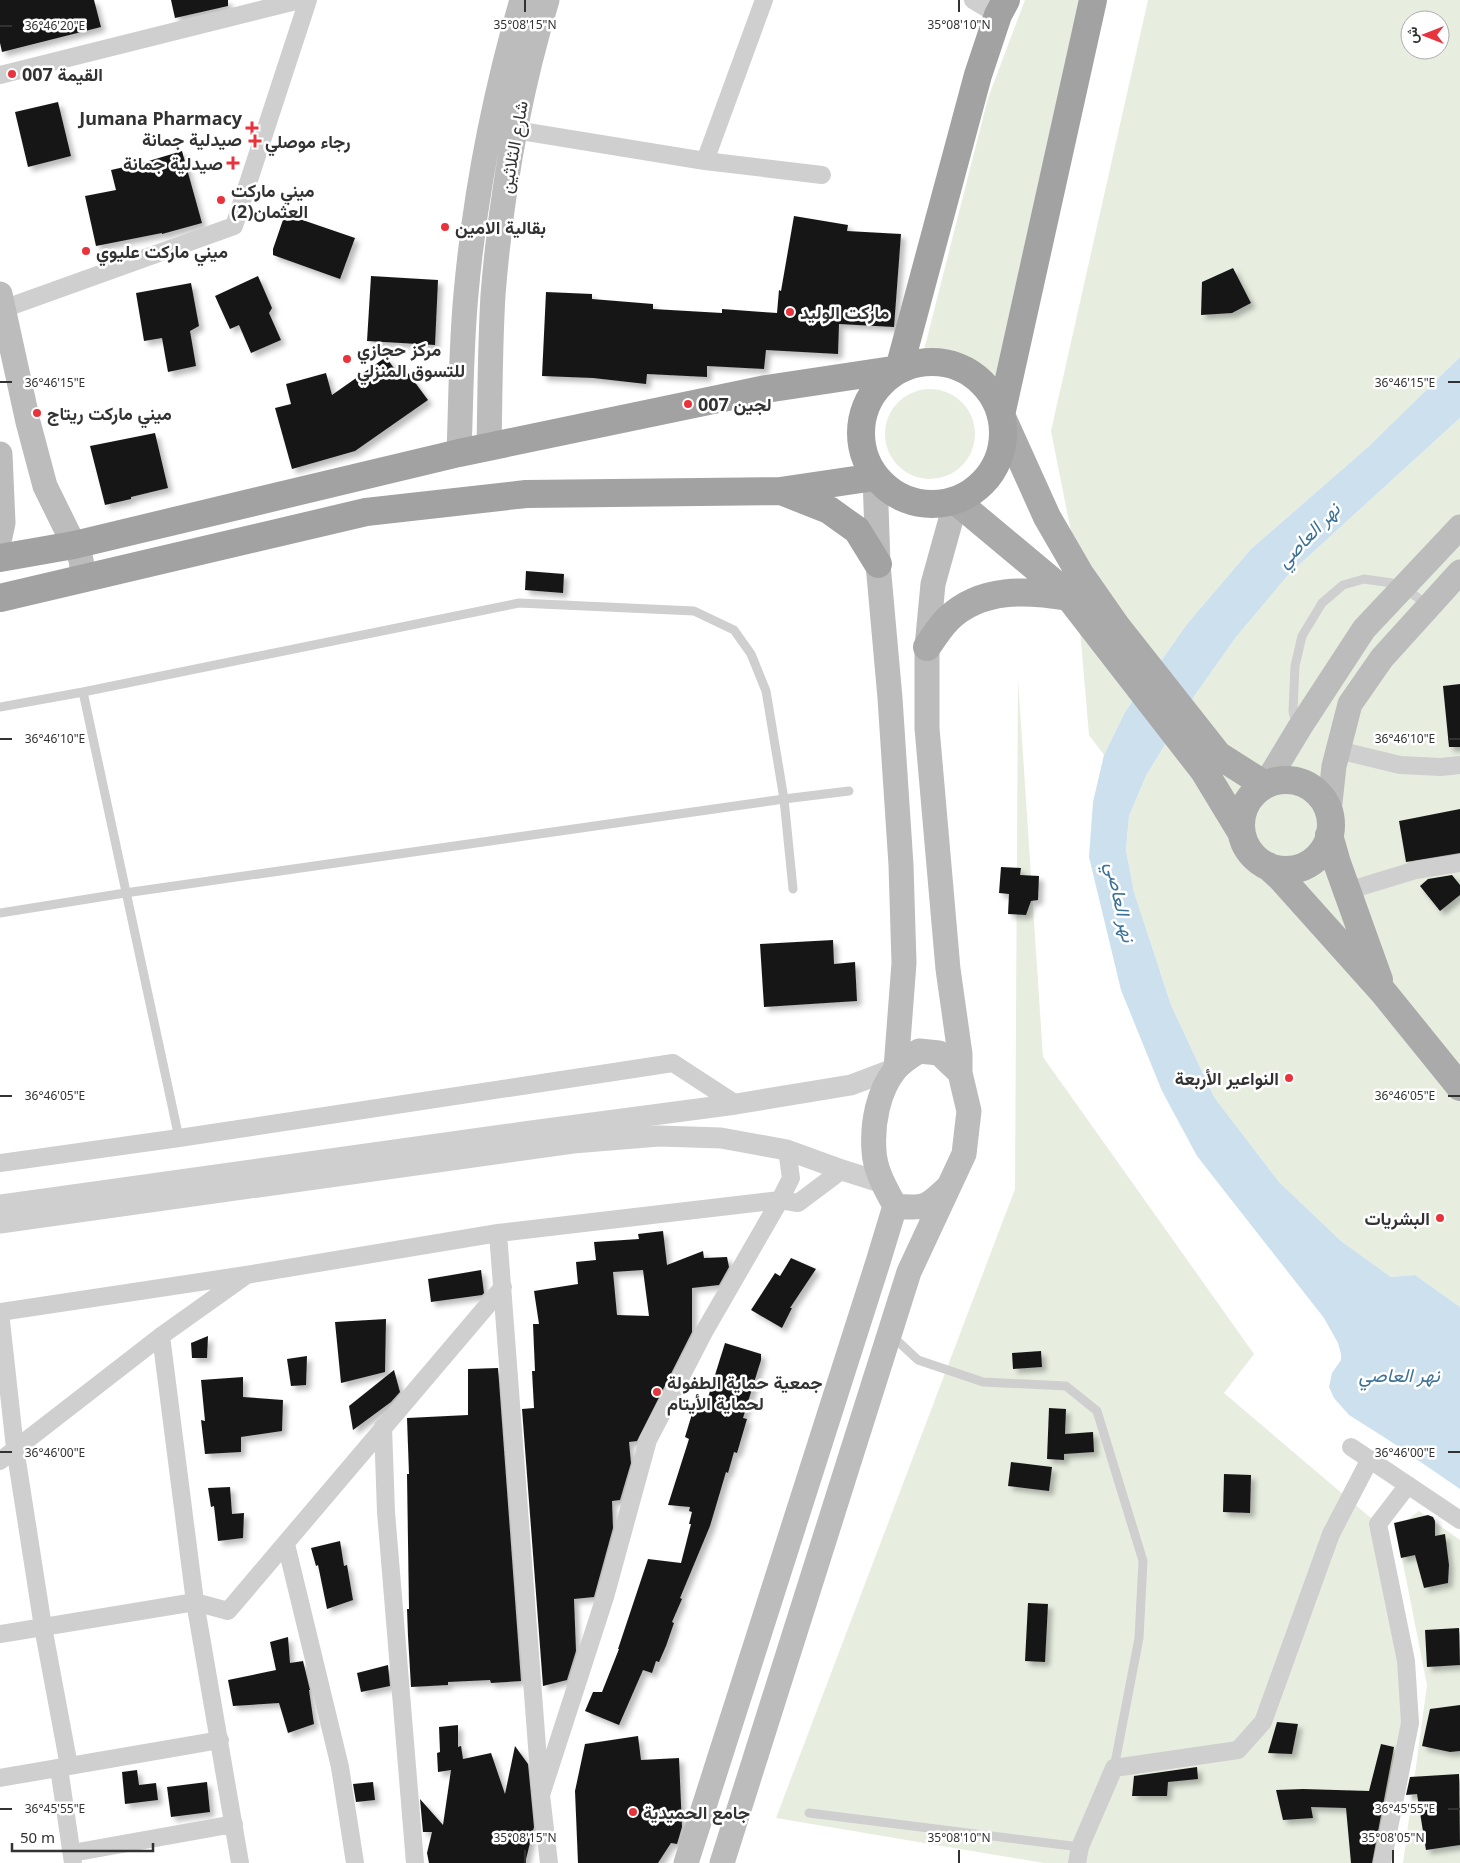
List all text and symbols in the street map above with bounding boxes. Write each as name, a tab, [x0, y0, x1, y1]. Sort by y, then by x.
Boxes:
north arrow	[1400, 10, 1450, 60]
text: 35°08'15"N	[493, 16, 557, 33]
text: 35°08'10"N	[927, 16, 991, 33]
text: 36°46'20"E	[25, 17, 85, 34]
text: ش	[1402, 26, 1421, 43]
place label: القيمة 007	[22, 62, 103, 86]
marker: القيمة 007	[6, 68, 18, 80]
street label: شارع الثلاثين	[493, 99, 534, 195]
place label: Jumana Pharmacy صيدلية جمانة	[77, 106, 243, 151]
marker: Jumana Pharmacy صيدلية جمانة	[246, 122, 258, 134]
place label: رجاء موصلي	[265, 129, 350, 157]
marker: رجاء موصلي	[249, 135, 261, 147]
place label: صيدلية جمانة	[123, 151, 223, 175]
marker: صيدلية جمانة	[227, 157, 239, 169]
place label: ميني ماركت العثمان(2)	[231, 178, 315, 223]
marker: ميني ماركت العثمان(2)	[215, 194, 227, 206]
place label: بقالية الامين	[455, 215, 546, 239]
marker: بقالية الامين	[439, 221, 451, 233]
place label: ميني ماركت عليوي	[96, 239, 228, 267]
marker: ميني ماركت عليوي	[80, 245, 92, 257]
place label: ماركت الوليد	[800, 300, 889, 324]
marker: ماركت الوليد	[784, 306, 796, 318]
place label: مركز حجازي للتسوق المنزلي	[357, 337, 465, 386]
marker: مركز حجازي للتسوق المنزلي	[341, 353, 353, 365]
text: 36°46'15"E	[25, 374, 85, 391]
text: 36°46'15"E	[1375, 374, 1435, 391]
place label: لجين 007	[698, 392, 772, 416]
marker: لجين 007	[682, 398, 694, 410]
place label: ميني ماركت ريتاج	[47, 401, 172, 429]
marker: ميني ماركت ريتاج	[31, 407, 43, 419]
water label: نهر العاصي	[1270, 496, 1349, 575]
text: 36°46'10"E	[25, 730, 85, 747]
text: 36°46'10"E	[1375, 730, 1435, 747]
water label: نهر العاصي	[1097, 860, 1142, 947]
place label: النواعير الأربعة	[1175, 1066, 1279, 1090]
marker: النواعير الأربعة	[1283, 1072, 1295, 1084]
text: 36°46'05"E	[25, 1087, 85, 1104]
text: 36°46'05"E	[1375, 1087, 1435, 1104]
place label: البشريات	[1365, 1206, 1430, 1230]
marker: البشريات	[1434, 1212, 1446, 1224]
water label: نهر العاصي	[1358, 1362, 1441, 1391]
place label: جمعية حماية الطفولة لحماية الأيتام	[667, 1370, 822, 1416]
marker: جمعية حماية الطفولة لحماية الأيتام	[651, 1386, 663, 1398]
text: 36°46'00"E	[25, 1444, 85, 1461]
text: 36°46'00"E	[1375, 1444, 1435, 1461]
text: 36°45'55"E	[25, 1800, 85, 1817]
place label: جامع الحميدية	[643, 1800, 750, 1825]
text: 36°45'55"E	[1375, 1800, 1435, 1817]
marker: جامع الحميدية	[627, 1806, 639, 1818]
scale bar	[12, 1820, 154, 1852]
text: 50 m	[20, 1827, 55, 1847]
text: 35°08'15"N	[493, 1829, 557, 1846]
text: 35°08'10"N	[927, 1829, 991, 1846]
text: 35°08'05"N	[1361, 1829, 1425, 1846]

